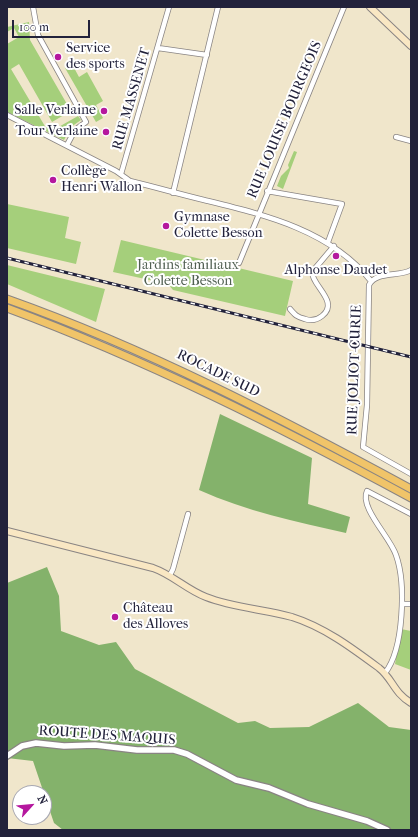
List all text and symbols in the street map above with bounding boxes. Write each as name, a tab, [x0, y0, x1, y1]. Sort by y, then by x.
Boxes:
scale bar	[14, 12, 92, 38]
text: 100 m	[19, 20, 49, 34]
street label: RUE LOUISE BOURGEOIS	[244, 39, 326, 201]
place label: Service des sports	[66, 41, 125, 74]
street label: RUE MASSENET	[109, 46, 155, 152]
marker: Service des sports	[53, 52, 63, 62]
place label: Salle Verlaine	[14, 103, 96, 119]
marker: Salle Verlaine	[99, 106, 109, 116]
place label: Tour Verlaine	[15, 124, 98, 140]
marker: Tour Verlaine	[101, 127, 111, 137]
place label: Collège Henri Wallon	[61, 164, 142, 196]
marker: Collège Henri Wallon	[48, 175, 58, 185]
place label: Gymnase Colette Besson	[174, 210, 263, 242]
marker: Gymnase Colette Besson	[161, 221, 171, 231]
marker: Alphonse Daudet	[331, 251, 341, 261]
park label: Jardins familiaux Colette Besson	[137, 258, 239, 290]
place label: Alphonse Daudet	[285, 263, 387, 279]
street label: RUE JOLIOT-CURIE	[344, 305, 366, 435]
street label: ROCADE SUD	[174, 347, 262, 401]
place label: Château des Alloves	[123, 601, 188, 634]
marker: Château des Alloves	[110, 612, 120, 622]
street label: ROUTE DES MAQUIS	[38, 723, 176, 749]
north arrow	[12, 785, 52, 825]
text: N	[35, 793, 50, 806]

